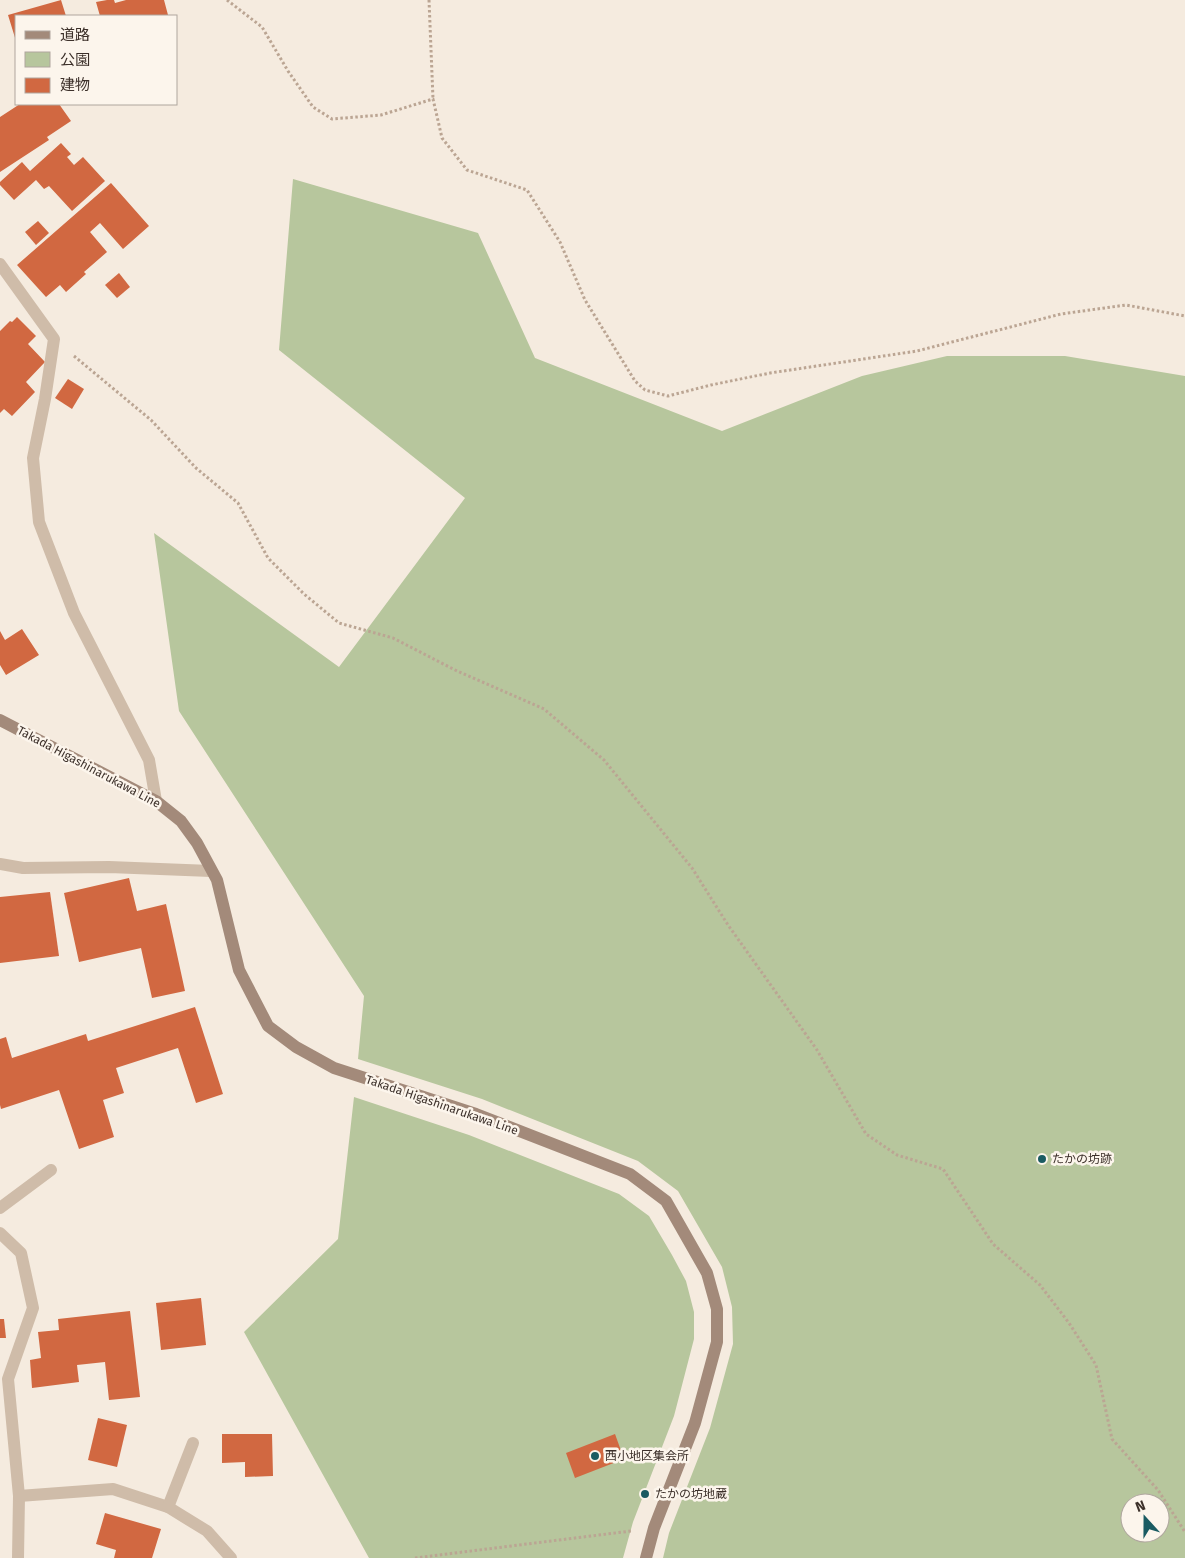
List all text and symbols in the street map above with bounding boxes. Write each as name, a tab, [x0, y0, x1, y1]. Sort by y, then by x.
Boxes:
legend	[15, 15, 178, 105]
text: 道路	[60, 26, 90, 44]
text: 公園	[60, 51, 90, 69]
text: 建物	[60, 76, 90, 94]
street label: Takada Higashinarukawa Line	[15, 723, 163, 811]
street label: Takada Higashinarukawa Line	[364, 1072, 520, 1138]
place label: たかの坊跡	[1052, 1152, 1112, 1166]
marker: たかの坊跡	[1036, 1153, 1048, 1165]
place label: 西小地区集会所	[605, 1449, 689, 1463]
marker: 西小地区集会所	[589, 1450, 601, 1462]
place label: たかの坊地蔵	[655, 1487, 727, 1501]
marker: たかの坊地蔵	[639, 1488, 651, 1500]
north arrow	[1120, 1493, 1170, 1543]
text: N	[1133, 1497, 1148, 1516]

